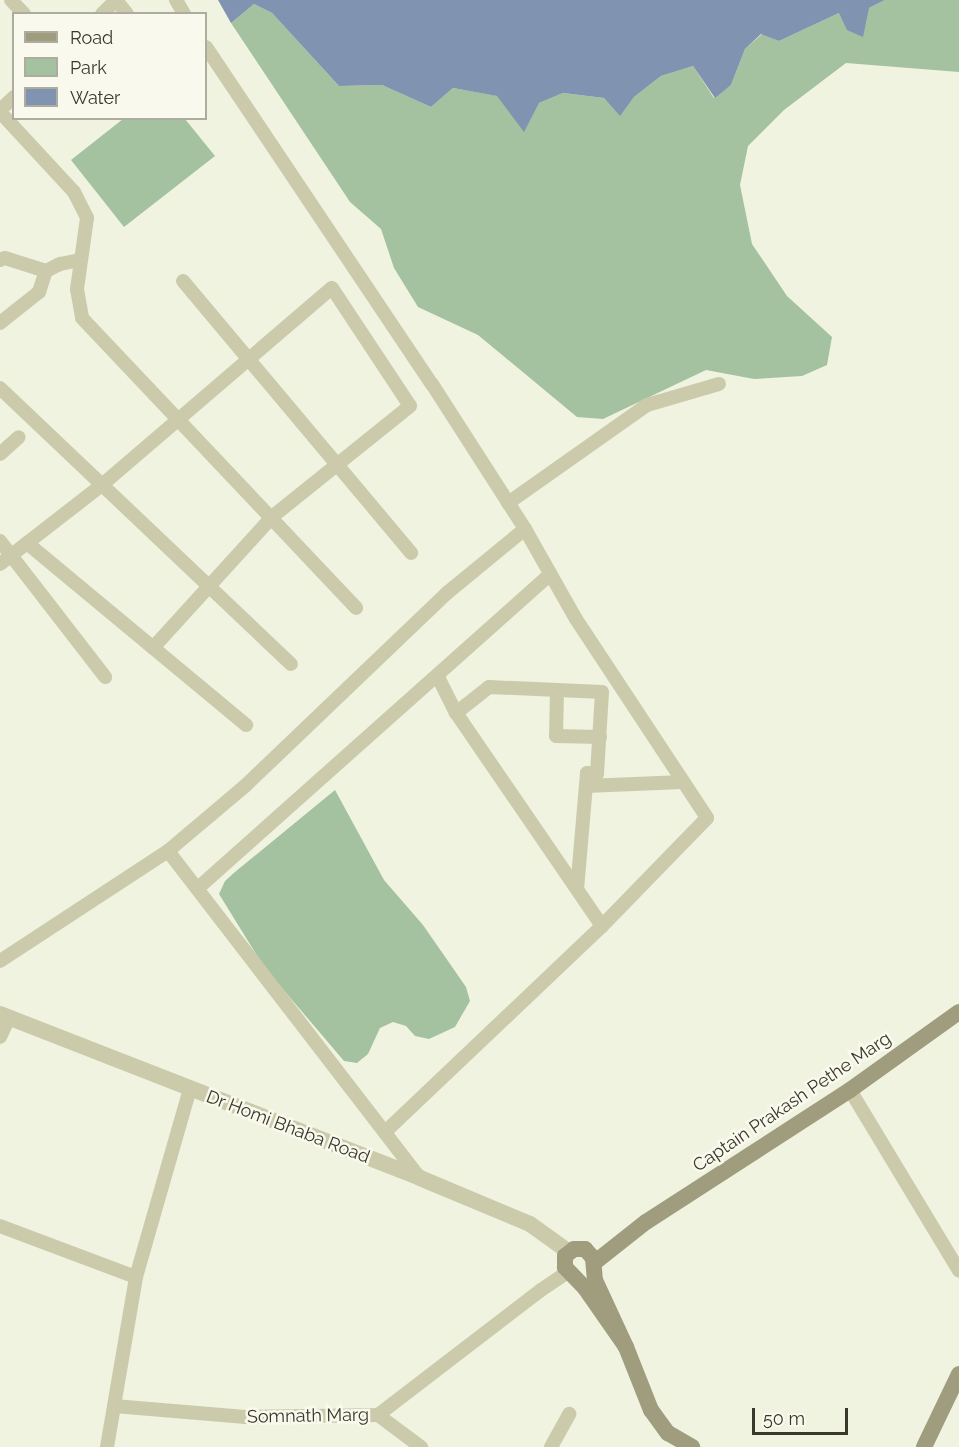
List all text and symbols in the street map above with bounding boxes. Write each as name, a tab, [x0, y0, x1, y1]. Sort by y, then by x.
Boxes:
legend	[12, 12, 207, 120]
text: Road	[70, 27, 113, 48]
text: Park	[70, 57, 107, 78]
text: Water	[70, 87, 120, 108]
street label: Captain Prakash Pethe Marg	[689, 1028, 895, 1176]
street label: Dr Homi Bhaba Road	[203, 1086, 373, 1168]
scale bar	[755, 1396, 851, 1434]
street label: Somnath Marg	[247, 1404, 369, 1428]
text: 50 m	[763, 1408, 805, 1429]

